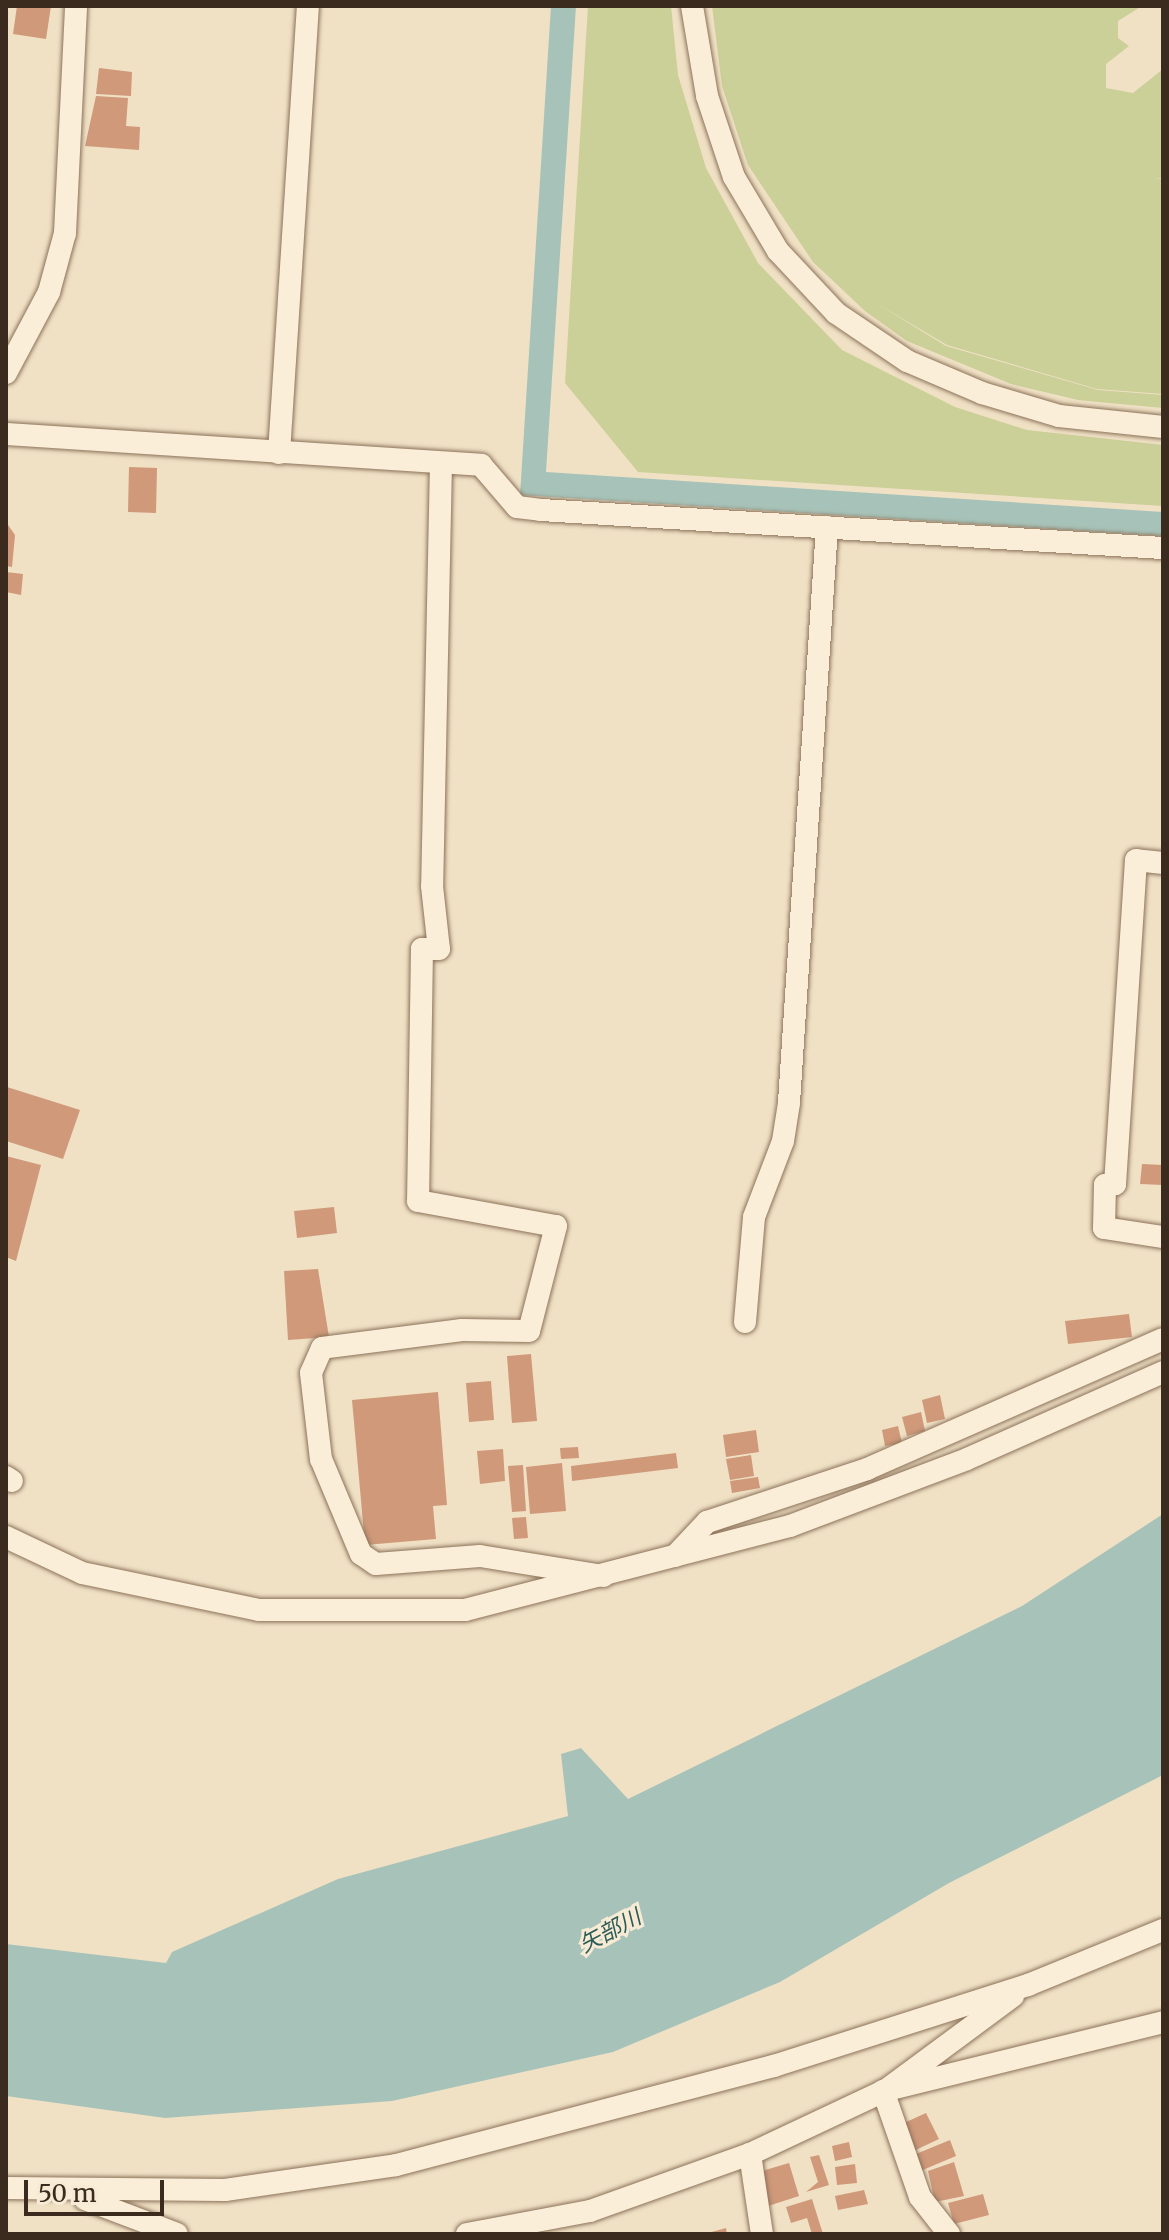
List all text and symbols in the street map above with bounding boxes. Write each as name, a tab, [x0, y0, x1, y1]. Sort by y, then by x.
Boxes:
water label: 矢部川	[575, 1904, 645, 1958]
scale bar	[28, 2164, 168, 2214]
text: 50 m	[38, 2178, 97, 2209]

